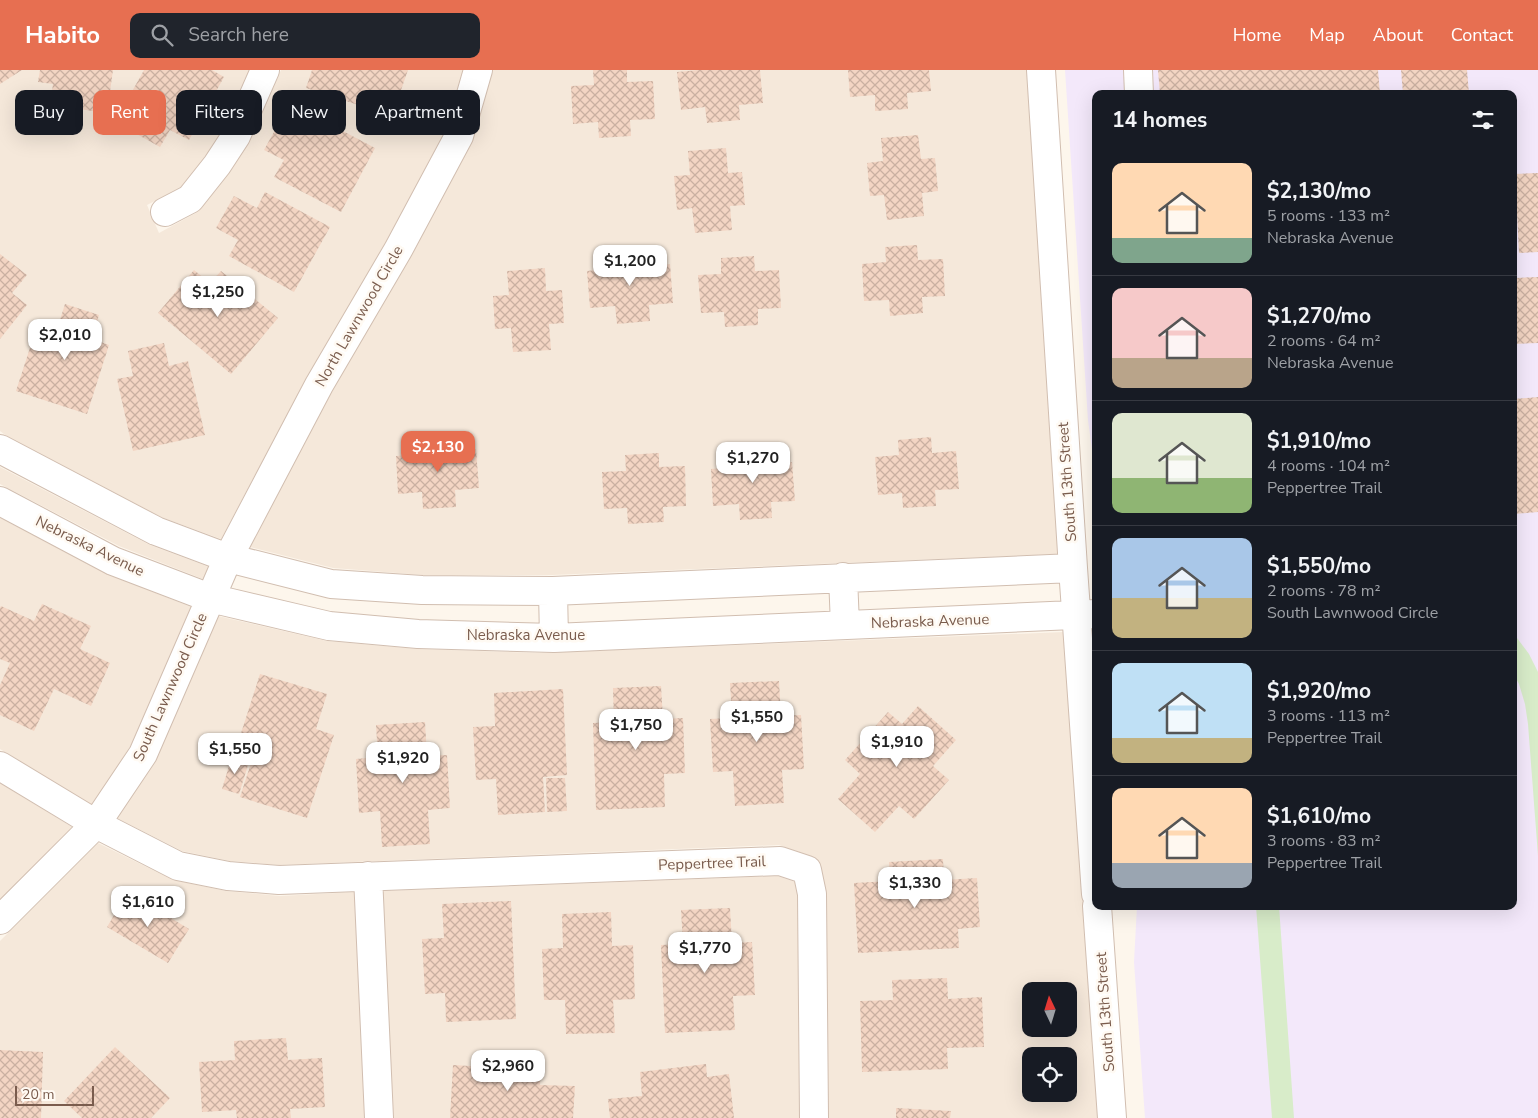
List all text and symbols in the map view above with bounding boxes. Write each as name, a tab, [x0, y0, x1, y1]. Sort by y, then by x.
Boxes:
search box	[130, 13, 480, 58]
text: Habito	[25, 19, 100, 51]
icon: search	[148, 21, 176, 49]
text: Search here	[188, 22, 289, 48]
text: Home	[1233, 23, 1281, 47]
text: Map	[1309, 23, 1345, 47]
text: About	[1373, 23, 1423, 47]
text: Contact	[1451, 23, 1513, 47]
chip: Buy	[15, 90, 83, 135]
chip: Rent	[93, 90, 166, 135]
chip: Filters	[176, 90, 262, 135]
chip: New	[272, 90, 346, 135]
chip: Apartment	[356, 90, 480, 135]
text: 14 homes	[1112, 106, 1207, 134]
icon: filters	[1469, 106, 1497, 134]
text: $2,130/mo	[1267, 177, 1371, 205]
icon: home	[1152, 183, 1212, 243]
text: 5 rooms · 133 m²	[1267, 205, 1390, 227]
text: Nebraska Avenue	[1267, 227, 1393, 249]
street label: North Lawnwood Circle	[310, 242, 408, 390]
pin: $1,200	[589, 244, 671, 287]
text: $1,200	[604, 250, 656, 272]
pin: $1,250	[177, 276, 259, 318]
text: $1,250	[192, 281, 244, 303]
text: $1,270/mo	[1267, 302, 1371, 330]
icon: home	[1152, 308, 1212, 368]
pin: $2,010	[24, 318, 106, 361]
text: $2,010	[39, 324, 91, 346]
text: 2 rooms · 64 m²	[1267, 330, 1380, 352]
text: Nebraska Avenue	[1267, 352, 1393, 374]
street label: South 13th Street	[1053, 421, 1081, 543]
text: $1,910/mo	[1267, 427, 1371, 455]
pin: $2,130	[397, 430, 479, 473]
icon: home	[1152, 433, 1212, 493]
text: $2,130	[412, 436, 464, 458]
pin: $1,270	[712, 442, 794, 484]
text: $1,270	[727, 447, 779, 469]
text: 4 rooms · 104 m²	[1267, 455, 1390, 477]
text: Peppertree Trail	[1267, 477, 1382, 499]
street label: Nebraska Avenue	[32, 511, 148, 581]
text: $1,550/mo	[1267, 552, 1371, 580]
icon: home	[1152, 558, 1212, 618]
text: 2 rooms · 78 m²	[1267, 580, 1380, 602]
text: South Lawnwood Circle	[1267, 602, 1438, 624]
street label: Nebraska Avenue	[870, 609, 990, 633]
street label: South Lawnwood Circle	[128, 610, 212, 764]
street label: Nebraska Avenue	[467, 625, 585, 645]
text: $1,920/mo	[1267, 677, 1371, 705]
icon: home	[1152, 683, 1212, 743]
pin: $1,550	[716, 700, 798, 743]
text: 3 rooms · 113 m²	[1267, 705, 1390, 727]
text: $1,550	[731, 706, 783, 728]
pin: $1,750	[595, 708, 677, 751]
text: $1,750	[610, 714, 662, 736]
pin: $1,910	[856, 726, 938, 768]
text: Peppertree Trail	[1267, 727, 1382, 749]
text: $1,910	[871, 731, 923, 753]
pin: $1,550	[194, 732, 276, 775]
text: $1,550	[209, 738, 261, 760]
pin: $1,920	[362, 742, 444, 784]
text: $1,920	[377, 747, 429, 769]
text: $1,610/mo	[1267, 802, 1371, 830]
icon: home	[1152, 808, 1212, 868]
text: 3 rooms · 83 m²	[1267, 830, 1380, 852]
street label: Peppertree Trail	[658, 851, 767, 875]
text: Peppertree Trail	[1267, 852, 1382, 874]
pin: $1,330	[874, 866, 956, 909]
text: $1,330	[889, 872, 941, 894]
pin: $1,610	[107, 886, 189, 928]
text: $1,610	[122, 891, 174, 913]
pin: $1,770	[664, 932, 746, 974]
text: $1,770	[679, 937, 731, 959]
street label: South 13th Street	[1091, 951, 1119, 1073]
north arrow	[1022, 982, 1078, 1038]
map controls	[1022, 982, 1077, 1102]
button: locate	[1022, 1047, 1077, 1102]
pin: $2,960	[467, 1050, 549, 1092]
text: $2,960	[482, 1055, 534, 1077]
scale bar	[15, 1083, 94, 1106]
text: 20 m	[22, 1085, 54, 1104]

